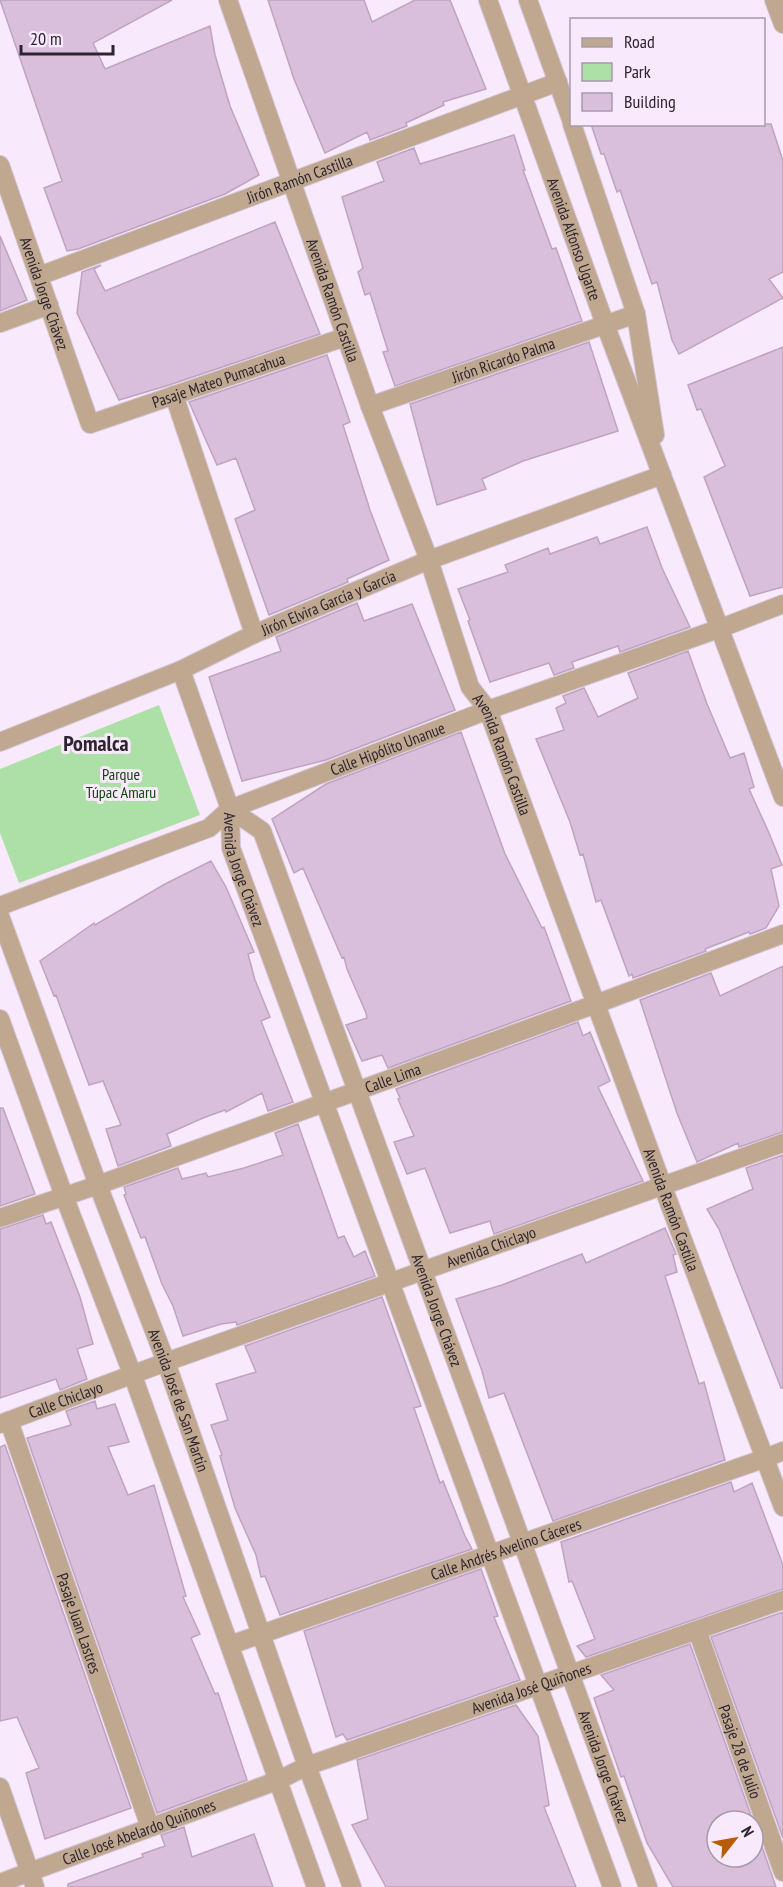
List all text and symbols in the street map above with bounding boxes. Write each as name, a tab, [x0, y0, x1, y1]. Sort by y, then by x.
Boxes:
scale bar	[21, 18, 112, 56]
legend	[570, 18, 765, 126]
text: 20 m	[30, 27, 62, 50]
text: Road	[624, 30, 655, 53]
text: Park	[624, 60, 651, 83]
text: Building	[624, 90, 676, 113]
street label: Jirón Ramón Castilla	[243, 150, 355, 208]
street label: Avenida Alfonso Ugarte	[543, 175, 606, 303]
street label: Avenida Jorge Chávez	[16, 234, 74, 353]
street label: Avenida Ramón Castilla	[302, 236, 364, 365]
street label: Jirón Ricardo Palma	[448, 333, 557, 387]
street label: Pasaje Mateo Pumacahua	[149, 348, 288, 412]
street label: Jirón Elvira García y García	[257, 565, 399, 640]
street label: Avenida Ramón Castilla	[469, 689, 536, 818]
street label: Calle Hipólito Unanue	[327, 718, 448, 780]
district label: Pomalca	[63, 729, 129, 757]
park label: Parque Túpac Amaru	[86, 764, 156, 802]
street label: Avenida Jorge Chávez	[220, 812, 269, 929]
street label: Calle Lima	[362, 1059, 423, 1097]
street label: Avenida Ramón Castilla	[640, 1145, 704, 1274]
street label: Avenida Chiclayo	[443, 1222, 539, 1272]
street label: Avenida Jorge Chávez	[407, 1251, 467, 1369]
street label: Avenida José de San Martín	[144, 1326, 213, 1474]
street label: Calle Chiclayo	[26, 1377, 106, 1422]
street label: Calle Andrés Avelino Cáceres	[428, 1513, 584, 1584]
street label: Pasaje Juan Lastres	[52, 1570, 106, 1676]
street label: Avenida José Quiñones	[468, 1658, 594, 1718]
street label: Pasaje 28 de Julio	[714, 1702, 766, 1801]
street label: Avenida Jorge Chávez	[574, 1708, 634, 1826]
street label: Calle José Abelardo Quiñones	[59, 1794, 218, 1869]
north arrow	[705, 1809, 765, 1869]
text: N	[737, 1822, 759, 1840]

